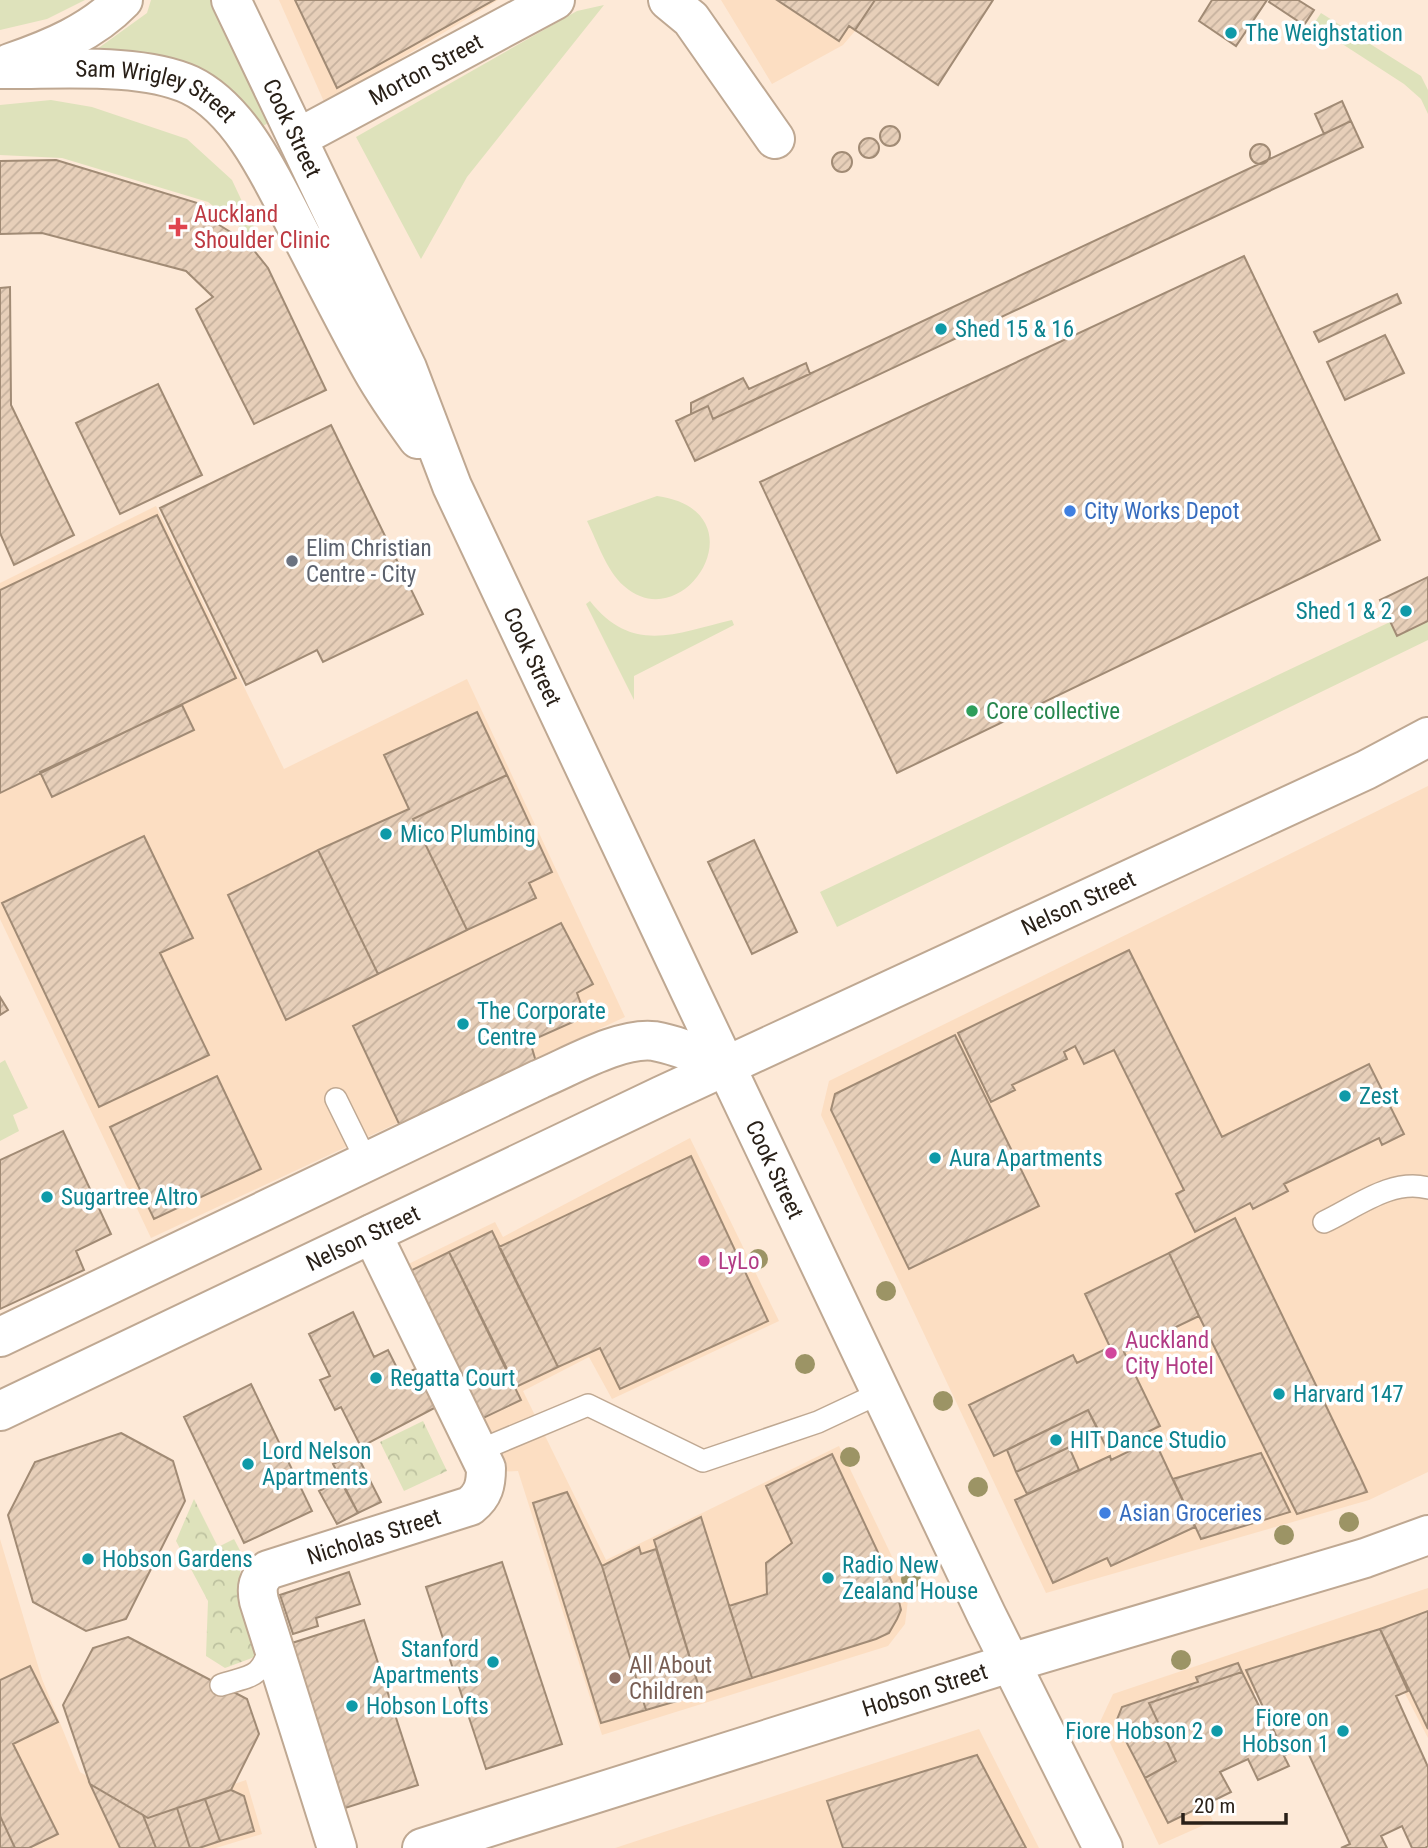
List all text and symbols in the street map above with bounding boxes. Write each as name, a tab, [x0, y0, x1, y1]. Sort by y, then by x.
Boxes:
place label: The Weighstation	[1245, 20, 1403, 47]
marker: The Weighstation	[1223, 25, 1239, 41]
street label: Morton Street	[364, 28, 487, 111]
street label: Sam Wrigley Street	[75, 55, 242, 128]
street label: Cook Street	[257, 75, 327, 182]
place label: Auckland Shoulder Clinic	[194, 201, 330, 254]
marker: Auckland Shoulder Clinic	[168, 217, 188, 237]
place label: Shed 15 & 16	[955, 316, 1074, 343]
marker: Shed 15 & 16	[933, 321, 949, 337]
place label: City Works Depot	[1084, 498, 1239, 525]
marker: City Works Depot	[1062, 503, 1078, 519]
place label: Elim Christian Centre - City	[306, 535, 432, 588]
marker: Elim Christian Centre - City	[284, 553, 300, 569]
place label: Shed 1 & 2	[1296, 598, 1392, 625]
street label: Cook Street	[498, 603, 567, 710]
marker: Shed 1 & 2	[1398, 603, 1414, 619]
place label: Core collective	[986, 698, 1120, 725]
marker: Core collective	[964, 703, 980, 719]
place label: Mico Plumbing	[400, 821, 536, 848]
marker: Mico Plumbing	[378, 826, 394, 842]
street label: Nelson Street	[1017, 865, 1140, 941]
place label: The Corporate Centre	[477, 998, 606, 1051]
marker: The Corporate Centre	[455, 1016, 471, 1032]
place label: Zest	[1359, 1083, 1399, 1110]
marker: Zest	[1337, 1088, 1353, 1104]
street label: Cook Street	[740, 1116, 810, 1223]
place label: Aura Apartments	[949, 1145, 1103, 1172]
marker: Aura Apartments	[927, 1150, 943, 1166]
place label: Sugartree Altro	[61, 1184, 198, 1211]
marker: Sugartree Altro	[39, 1189, 55, 1205]
street label: Nelson Street	[302, 1199, 424, 1277]
place label: LyLo	[718, 1248, 760, 1275]
marker: LyLo	[696, 1253, 712, 1269]
place label: Auckland City Hotel	[1125, 1327, 1214, 1380]
marker: Auckland City Hotel	[1103, 1345, 1119, 1361]
place label: Regatta Court	[390, 1365, 515, 1392]
marker: Regatta Court	[368, 1370, 384, 1386]
place label: Harvard 147	[1293, 1381, 1404, 1408]
marker: Harvard 147	[1271, 1386, 1287, 1402]
place label: HIT Dance Studio	[1070, 1427, 1227, 1454]
marker: HIT Dance Studio	[1048, 1432, 1064, 1448]
place label: Lord Nelson Apartments	[262, 1438, 371, 1491]
marker: Lord Nelson Apartments	[240, 1456, 256, 1472]
place label: Asian Groceries	[1119, 1500, 1262, 1527]
street label: Nicholas Street	[303, 1503, 444, 1570]
marker: Asian Groceries	[1097, 1505, 1113, 1521]
place label: Hobson Gardens	[102, 1546, 253, 1573]
marker: Hobson Gardens	[80, 1551, 96, 1567]
place label: Radio New Zealand House	[842, 1552, 978, 1605]
marker: Radio New Zealand House	[820, 1570, 836, 1586]
place label: Stanford Apartments	[372, 1636, 479, 1689]
place label: All About Children	[629, 1652, 712, 1705]
marker: Stanford Apartments	[485, 1654, 501, 1670]
street label: Hobson Street	[859, 1658, 991, 1722]
marker: All About Children	[607, 1670, 623, 1686]
place label: Hobson Lofts	[366, 1693, 489, 1720]
marker: Hobson Lofts	[344, 1698, 360, 1714]
place label: Fiore on Hobson 1	[1242, 1705, 1329, 1758]
place label: Fiore Hobson 2	[1065, 1718, 1203, 1745]
marker: Fiore Hobson 2	[1209, 1723, 1225, 1739]
marker: Fiore on Hobson 1	[1335, 1723, 1351, 1739]
scale bar	[1183, 1782, 1286, 1826]
text: 20 m	[1194, 1794, 1235, 1818]

